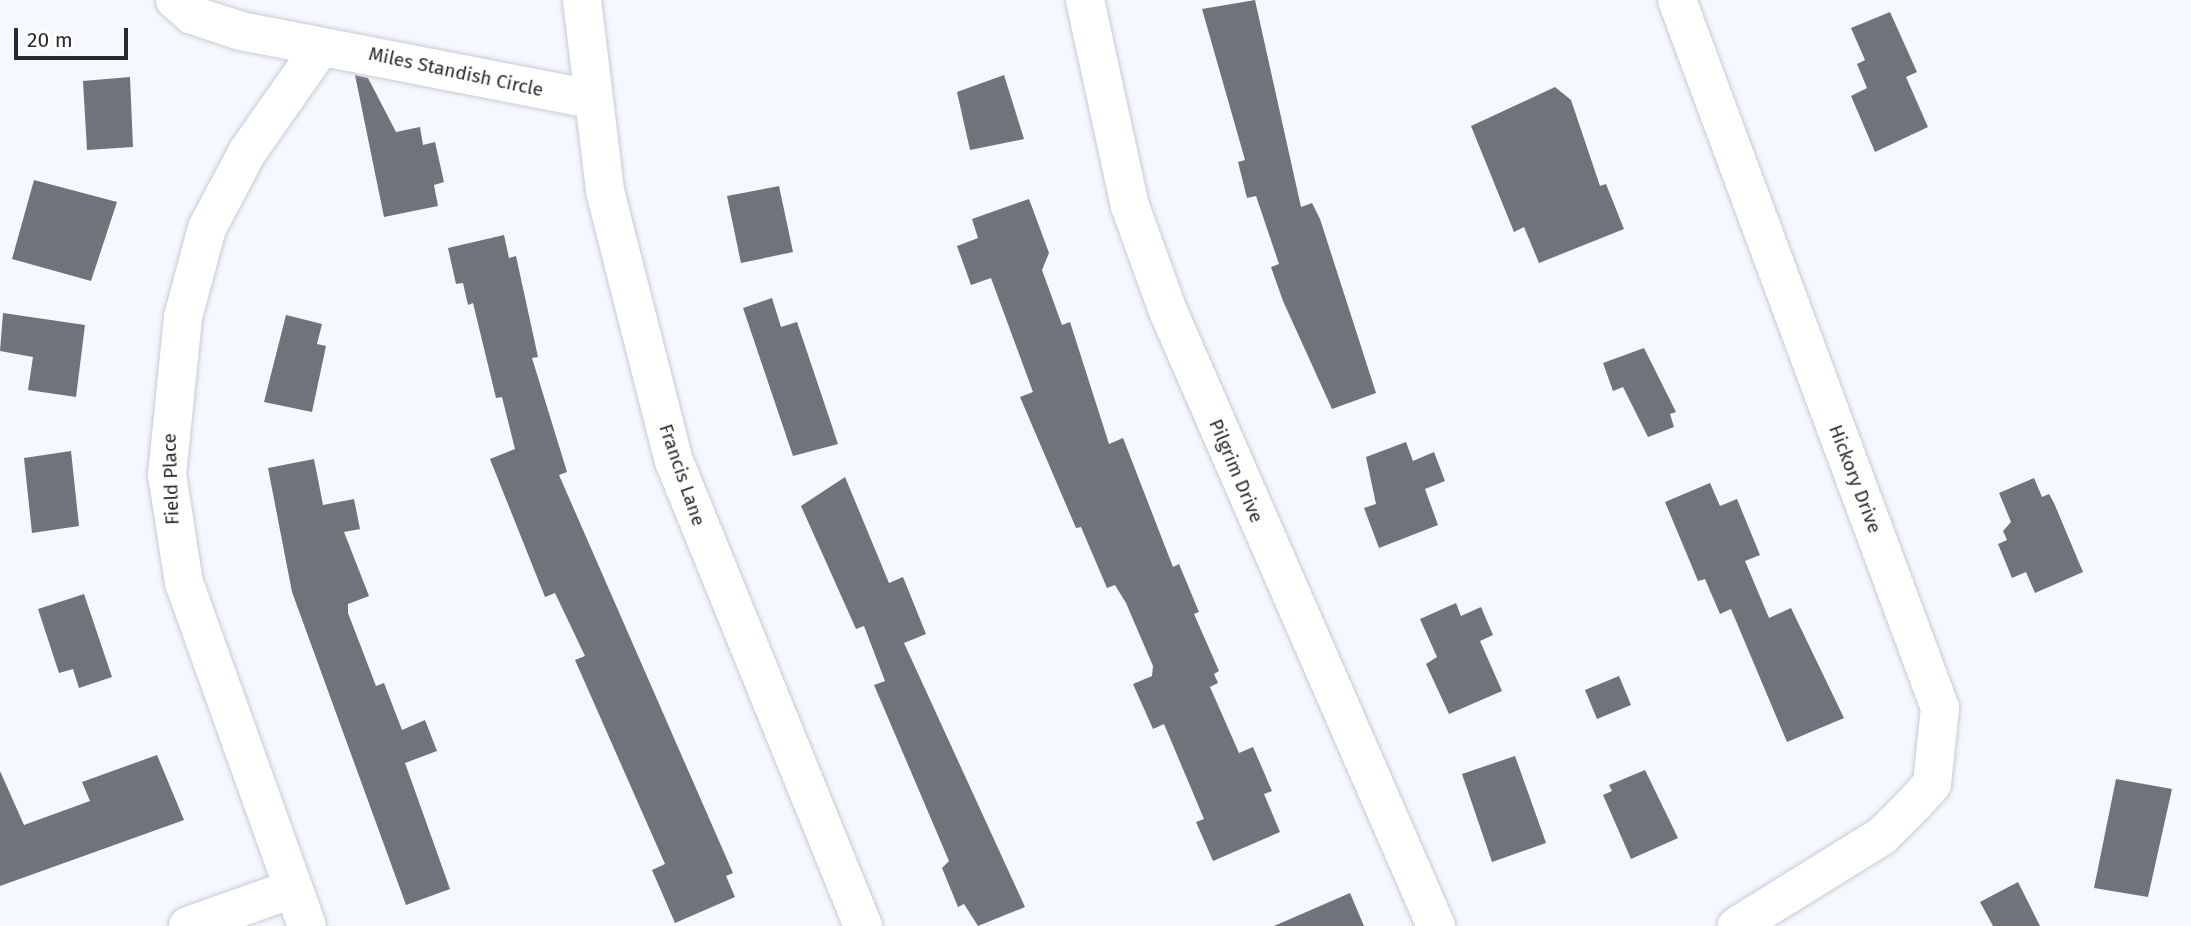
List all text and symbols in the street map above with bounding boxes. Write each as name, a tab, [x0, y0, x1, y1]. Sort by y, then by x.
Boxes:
scale bar	[18, 14, 131, 58]
text: 20 m	[27, 27, 73, 53]
street label: Miles Standish Circle	[367, 42, 545, 102]
street label: Pilgrim Drive	[1204, 416, 1268, 526]
street label: Francis Lane	[654, 421, 710, 529]
street label: Hickory Drive	[1824, 422, 1886, 536]
street label: Field Place	[158, 433, 184, 525]

